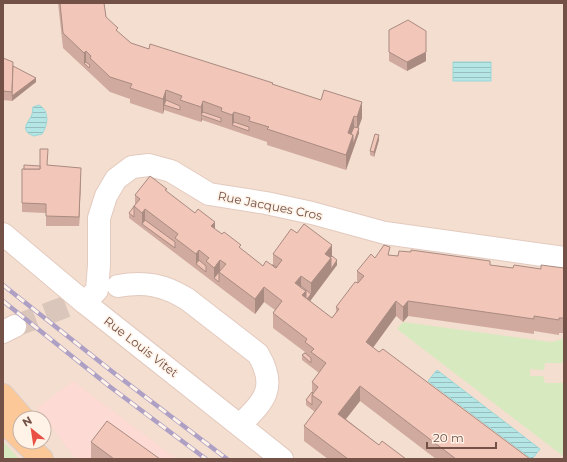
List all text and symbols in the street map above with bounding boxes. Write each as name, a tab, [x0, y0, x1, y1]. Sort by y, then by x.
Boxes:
street label: Rue Jacques Cros	[217, 188, 324, 223]
street label: Rue Louis Vitet	[101, 313, 181, 380]
north arrow	[12, 410, 52, 450]
text: N	[20, 413, 34, 430]
scale bar	[427, 424, 496, 450]
text: 20 m	[433, 430, 464, 445]

